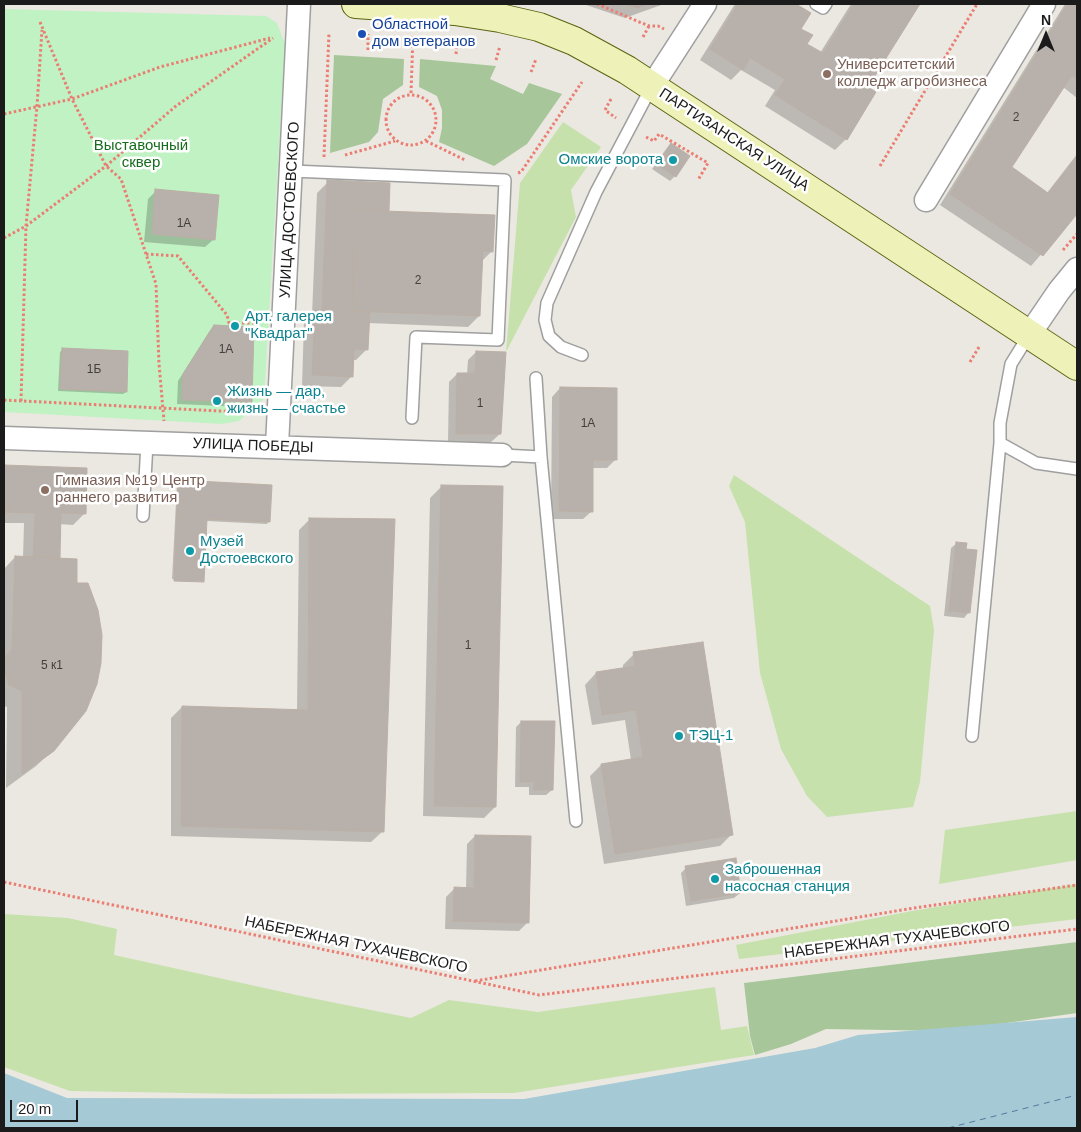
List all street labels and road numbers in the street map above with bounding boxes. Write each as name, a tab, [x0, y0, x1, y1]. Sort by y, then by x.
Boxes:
street label: ПАРТИЗАНСКАЯ УЛИЦА	[656, 85, 812, 195]
street label: УЛИЦА ДОСТОЕВСКОГО	[276, 121, 304, 299]
street label: УЛИЦА ПОБЕДЫ	[192, 435, 314, 457]
street label: НАБЕРЕЖНАЯ ТУХАЧЕВСКОГО	[243, 913, 469, 977]
street label: НАБЕРЕЖНАЯ ТУХАЧЕВСКОГО	[783, 917, 1011, 963]

